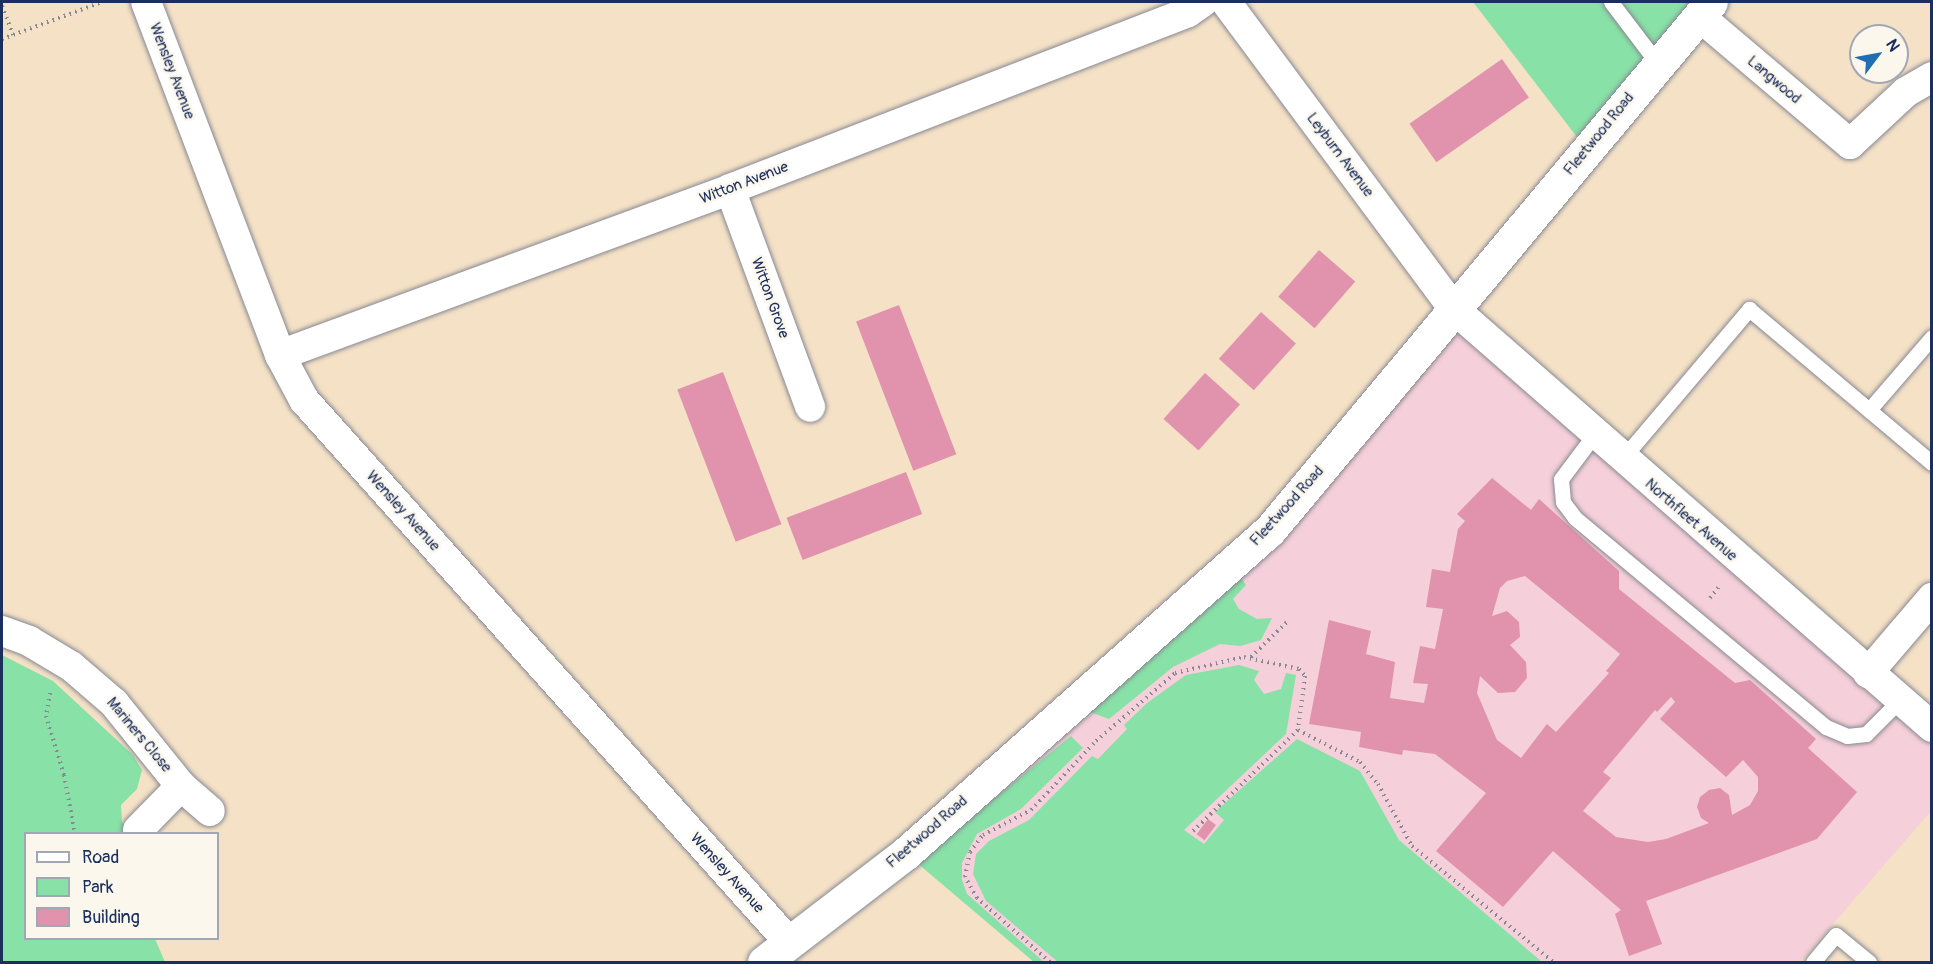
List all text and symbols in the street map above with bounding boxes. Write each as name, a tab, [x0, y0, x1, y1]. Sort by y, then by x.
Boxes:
street label: Wensley Avenue	[145, 20, 199, 122]
north arrow	[1849, 24, 1909, 84]
text: N	[1881, 36, 1904, 55]
street label: Langwood	[1743, 52, 1805, 108]
street label: Fleetwood Road	[1560, 89, 1638, 179]
street label: Leyburn Avenue	[1303, 110, 1377, 200]
street label: Witton Avenue	[697, 158, 791, 208]
street label: Witton Grove	[747, 255, 793, 341]
street label: Fleetwood Road	[1246, 462, 1328, 550]
street label: Wensley Avenue	[362, 467, 444, 555]
street label: Northfleet Avenue	[1641, 475, 1741, 565]
street label: Mariners Close	[103, 694, 175, 776]
street label: Fleetwood Road	[883, 792, 971, 872]
street label: Wensley Avenue	[686, 829, 768, 917]
legend	[24, 832, 219, 940]
text: Road	[82, 846, 119, 869]
text: Park	[82, 876, 114, 899]
text: Building	[82, 906, 140, 929]

